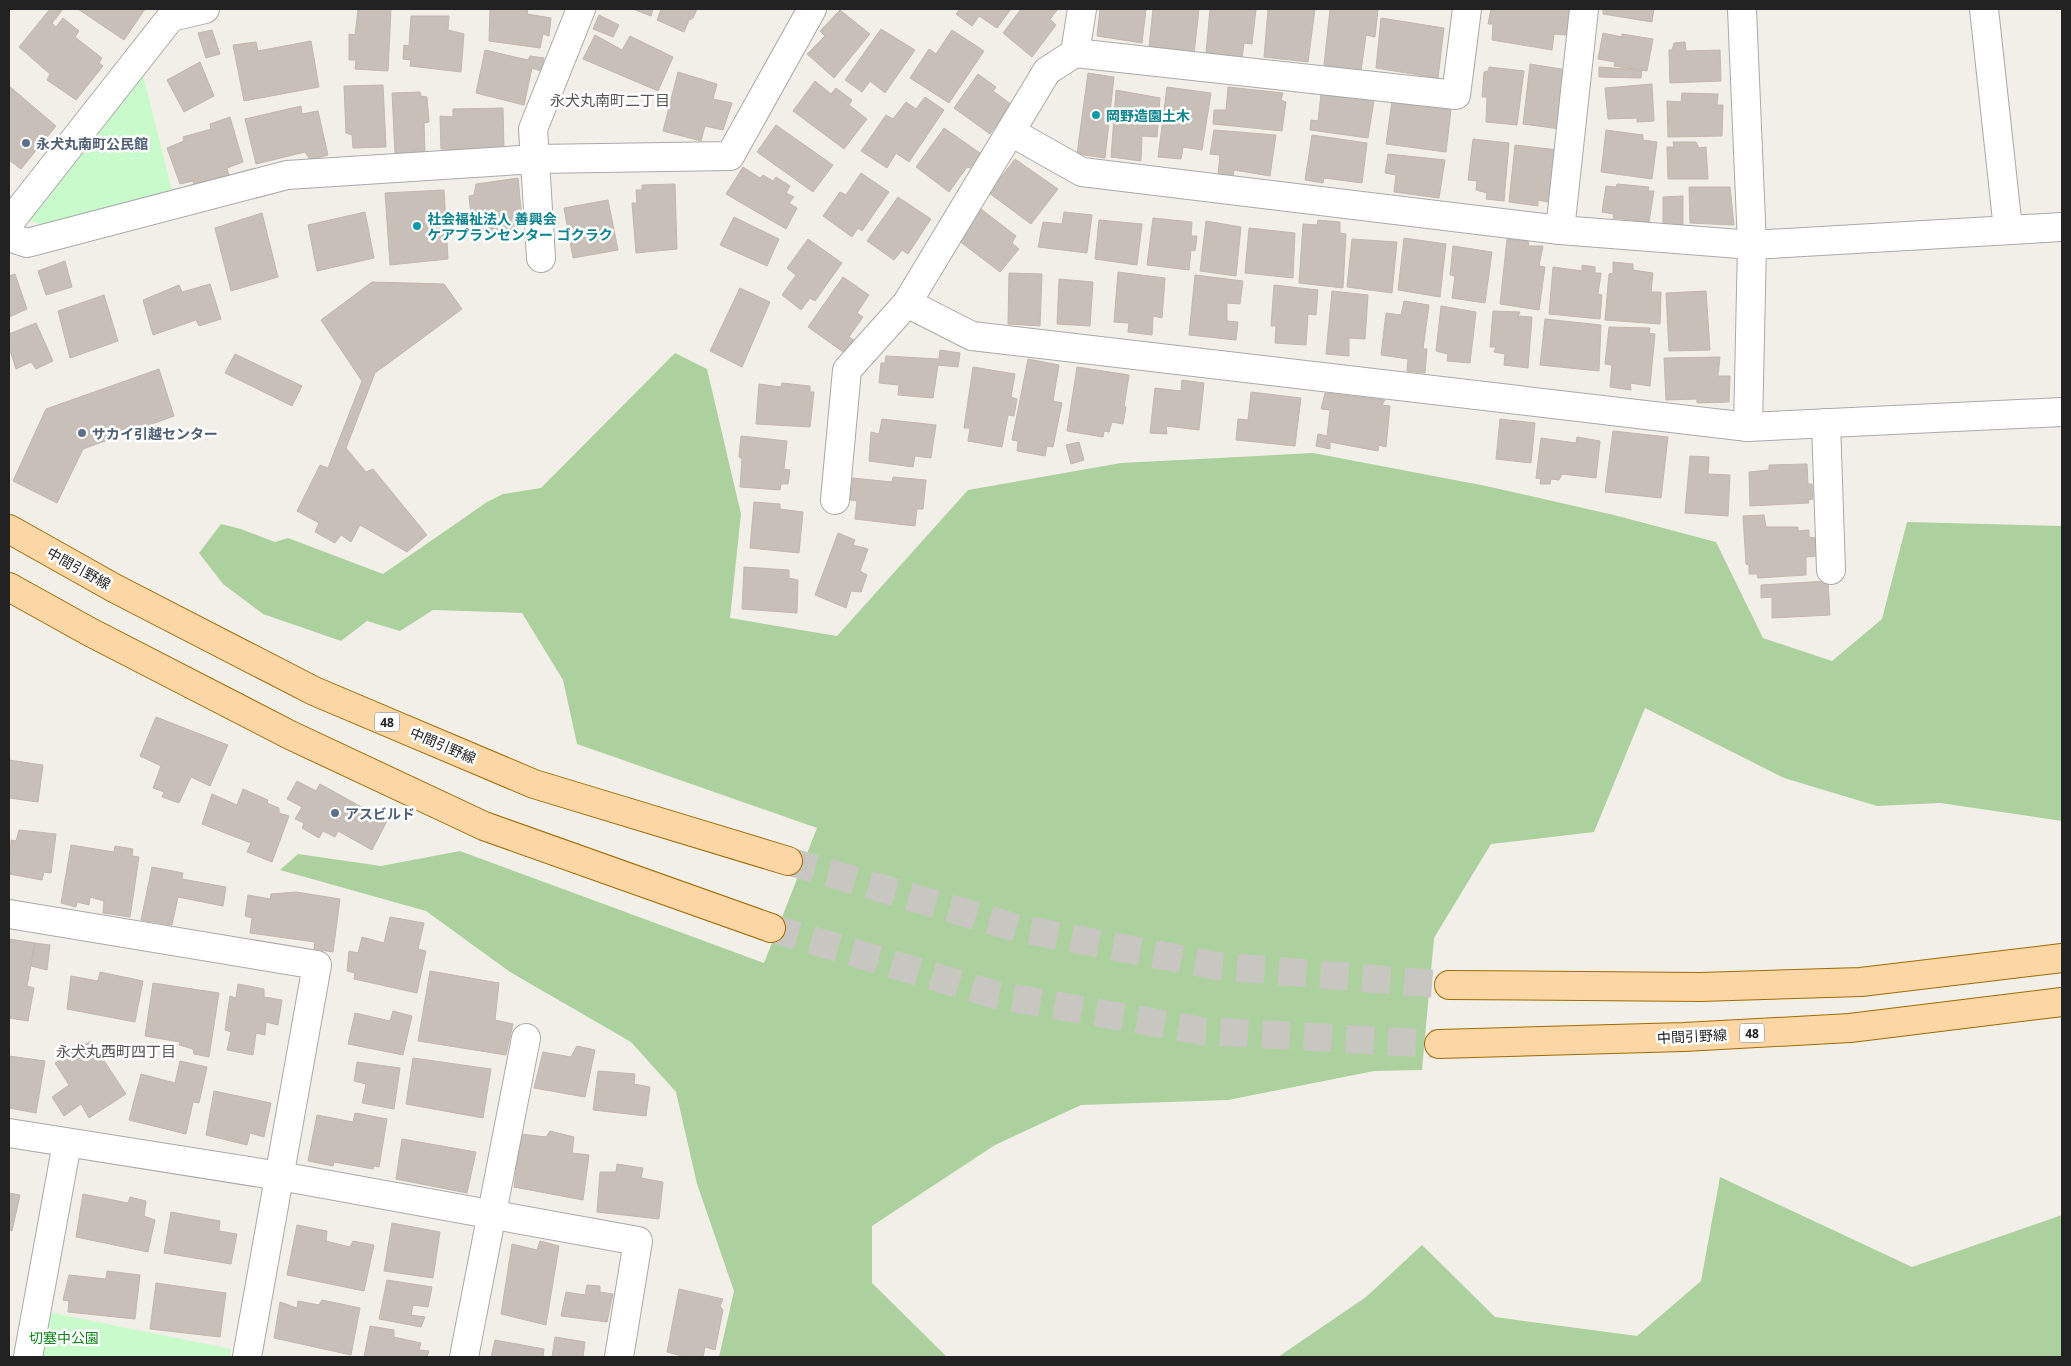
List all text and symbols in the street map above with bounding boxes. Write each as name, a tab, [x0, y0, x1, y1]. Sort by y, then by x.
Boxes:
district label: 永犬丸南町二丁目	[550, 90, 670, 110]
place label: 岡野造園土木	[1106, 106, 1190, 125]
marker: 岡野造園土木	[1090, 109, 1102, 121]
place label: 永犬丸南町公民館	[36, 134, 148, 153]
marker: 永犬丸南町公民館	[20, 137, 32, 149]
place label: 社会福祉法人 善興会 ケアプランセンター ゴクラク	[427, 209, 613, 244]
marker: 社会福祉法人 善興会 ケアプランセンター ゴクラク	[411, 220, 423, 232]
place label: サカイ引越センター	[92, 424, 218, 443]
marker: サカイ引越センター	[76, 427, 88, 439]
street label: 中間引野線	[44, 543, 114, 593]
road number: 48	[374, 712, 400, 732]
street label: 中間引野線	[407, 723, 479, 767]
place label: アスビルド	[345, 804, 415, 823]
marker: アスビルド	[329, 807, 341, 819]
road number: 48	[1740, 1024, 1764, 1042]
street label: 中間引野線	[1657, 1025, 1727, 1047]
district label: 永犬丸西町四丁目	[56, 1041, 176, 1061]
park label: 切塞中公園	[29, 1328, 99, 1347]

